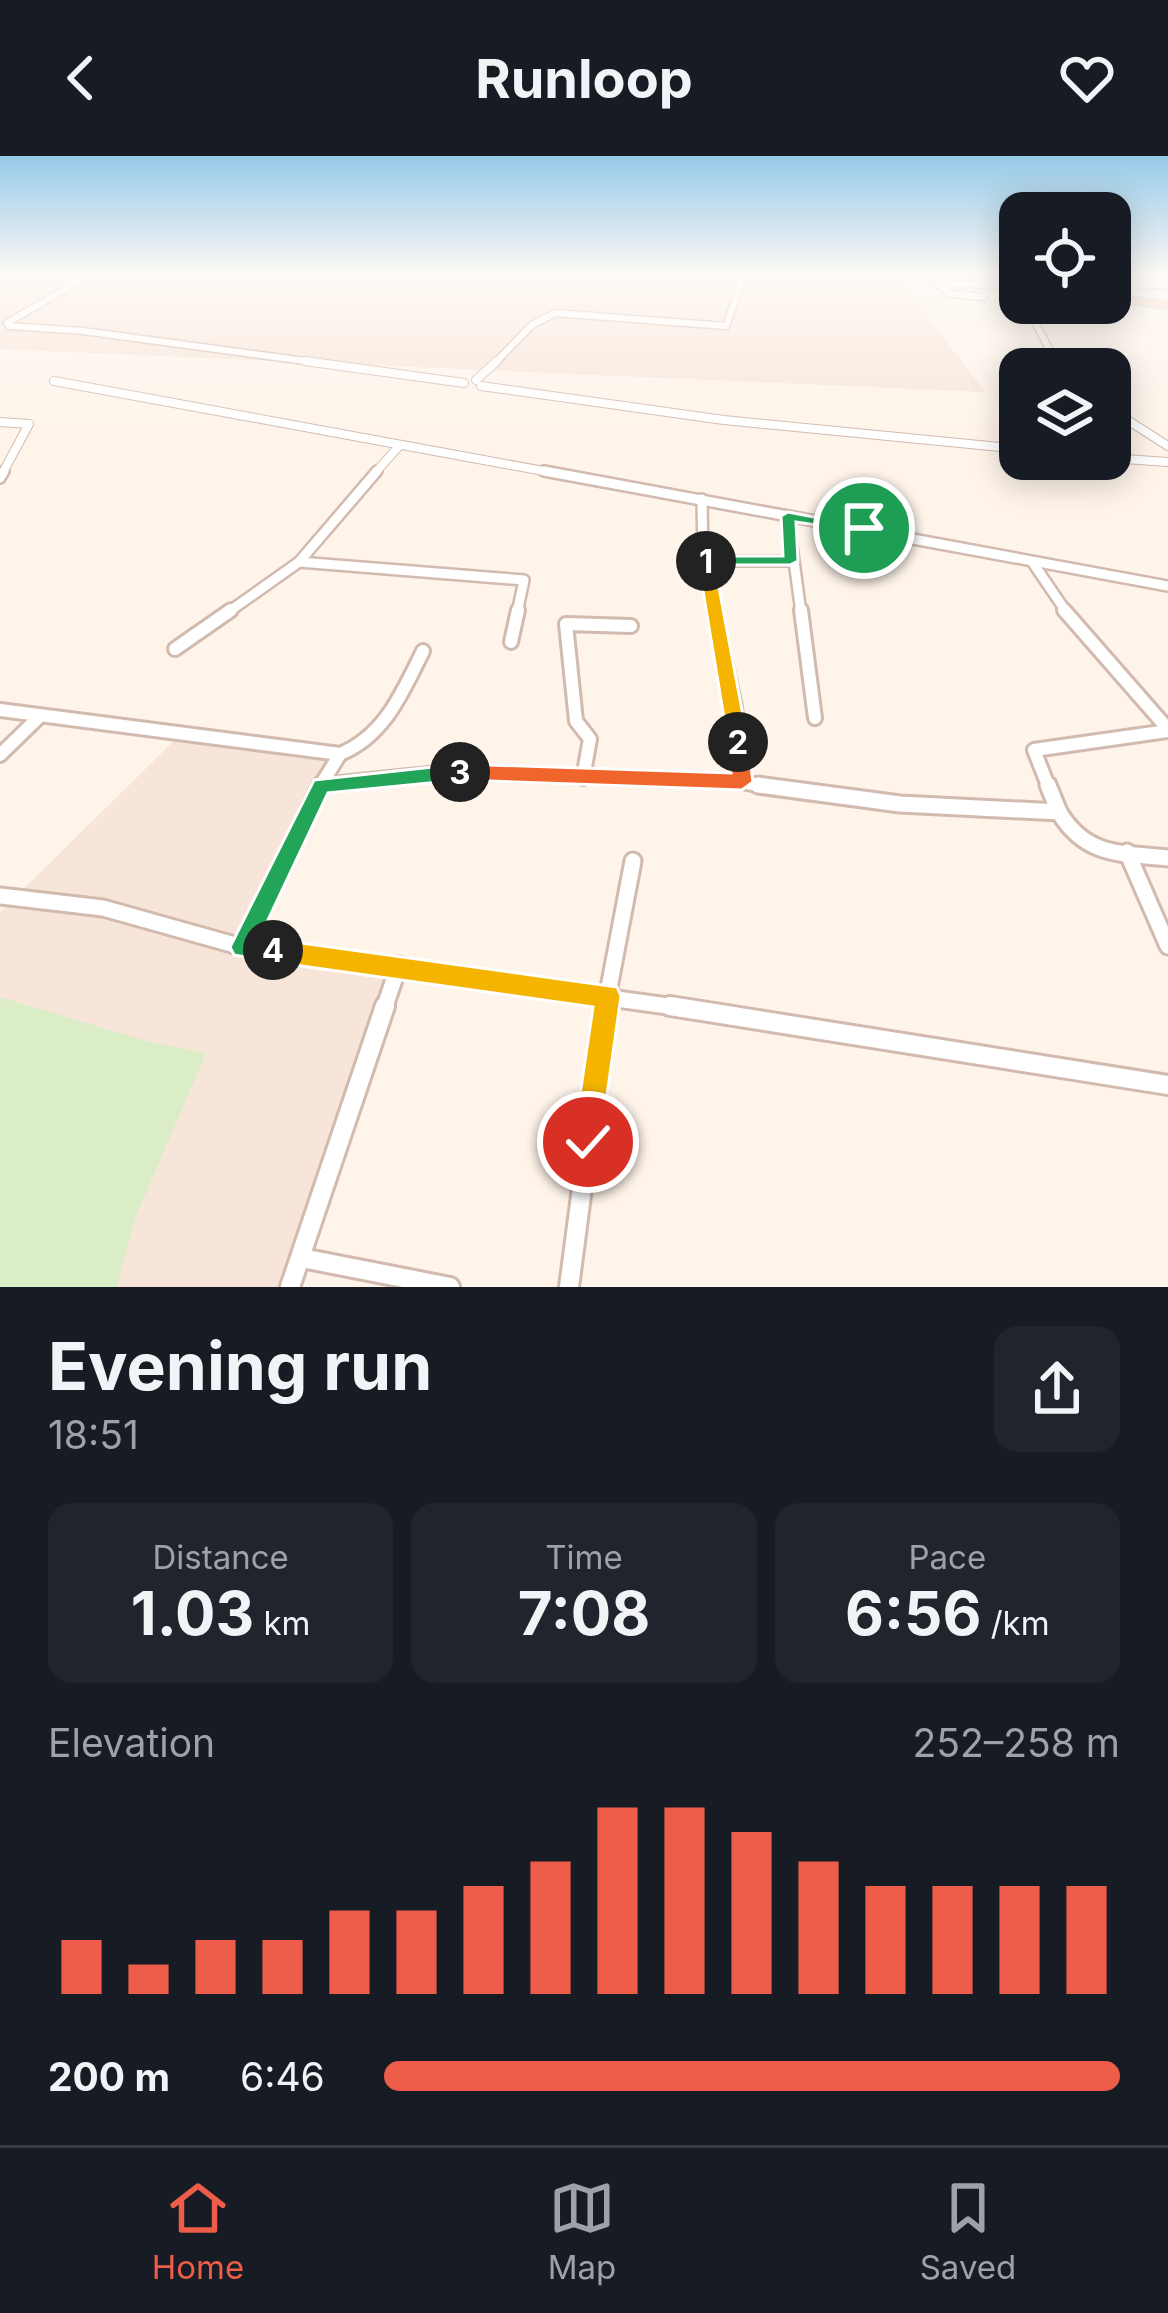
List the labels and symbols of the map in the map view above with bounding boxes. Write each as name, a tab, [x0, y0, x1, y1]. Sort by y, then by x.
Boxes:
pin	[813, 477, 915, 579]
pin: 1	[676, 531, 736, 591]
pin: 2	[708, 712, 768, 772]
pin: 3	[430, 742, 490, 802]
pin: 4	[243, 920, 303, 980]
pin	[537, 1091, 639, 1193]

